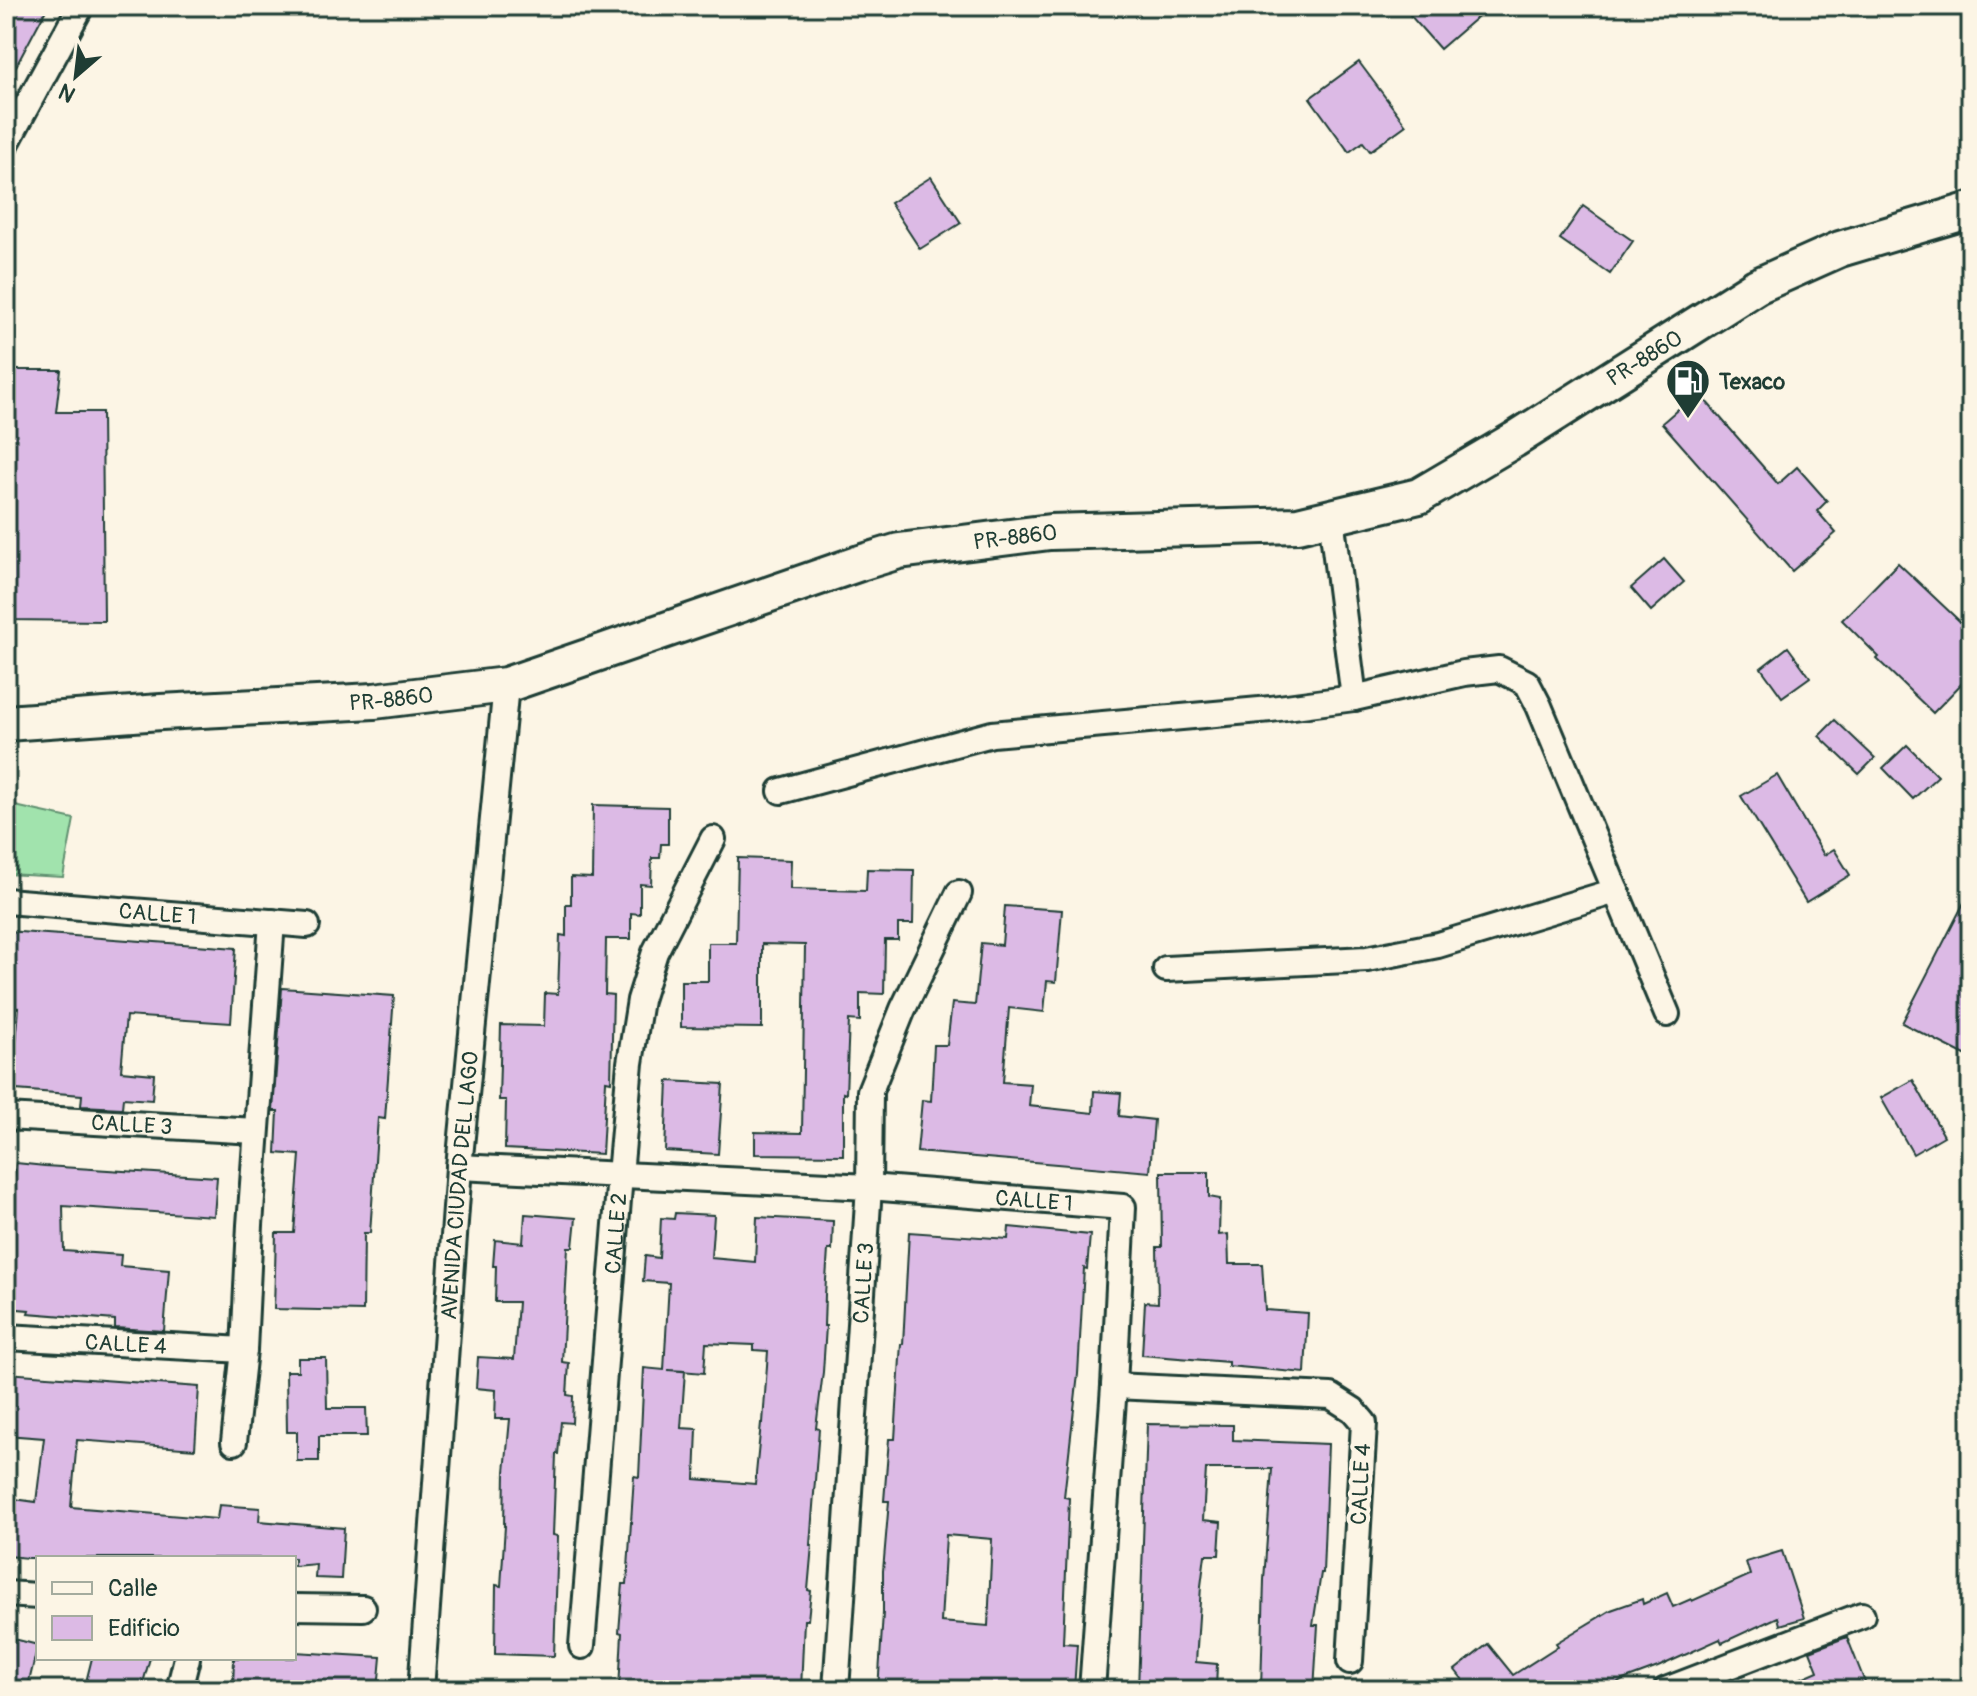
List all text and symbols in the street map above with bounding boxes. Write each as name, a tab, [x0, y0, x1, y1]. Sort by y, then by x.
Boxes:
north arrow	[36, 36, 116, 116]
text: N	[54, 77, 80, 109]
street label: PR-8860	[1602, 324, 1688, 393]
fuel station icon: Texaco	[1664, 357, 1712, 420]
place label: Texaco	[1718, 368, 1785, 396]
street label: PR-8860	[972, 518, 1059, 557]
street label: PR-8860	[349, 681, 435, 717]
street label: CALLE 1	[118, 897, 197, 931]
street label: AVENIDA CIUDAD DEL LAGO	[435, 1050, 485, 1321]
street label: CALLE 3	[90, 1109, 173, 1141]
street label: CALLE 1	[994, 1184, 1074, 1218]
street label: CALLE 2	[599, 1192, 634, 1275]
street label: CALLE 3	[847, 1242, 880, 1324]
street label: CALLE 4	[84, 1328, 168, 1361]
street label: CALLE 4	[1345, 1442, 1377, 1526]
legend	[36, 1556, 296, 1660]
text: Calle	[108, 1574, 157, 1603]
text: Edificio	[108, 1614, 180, 1643]

